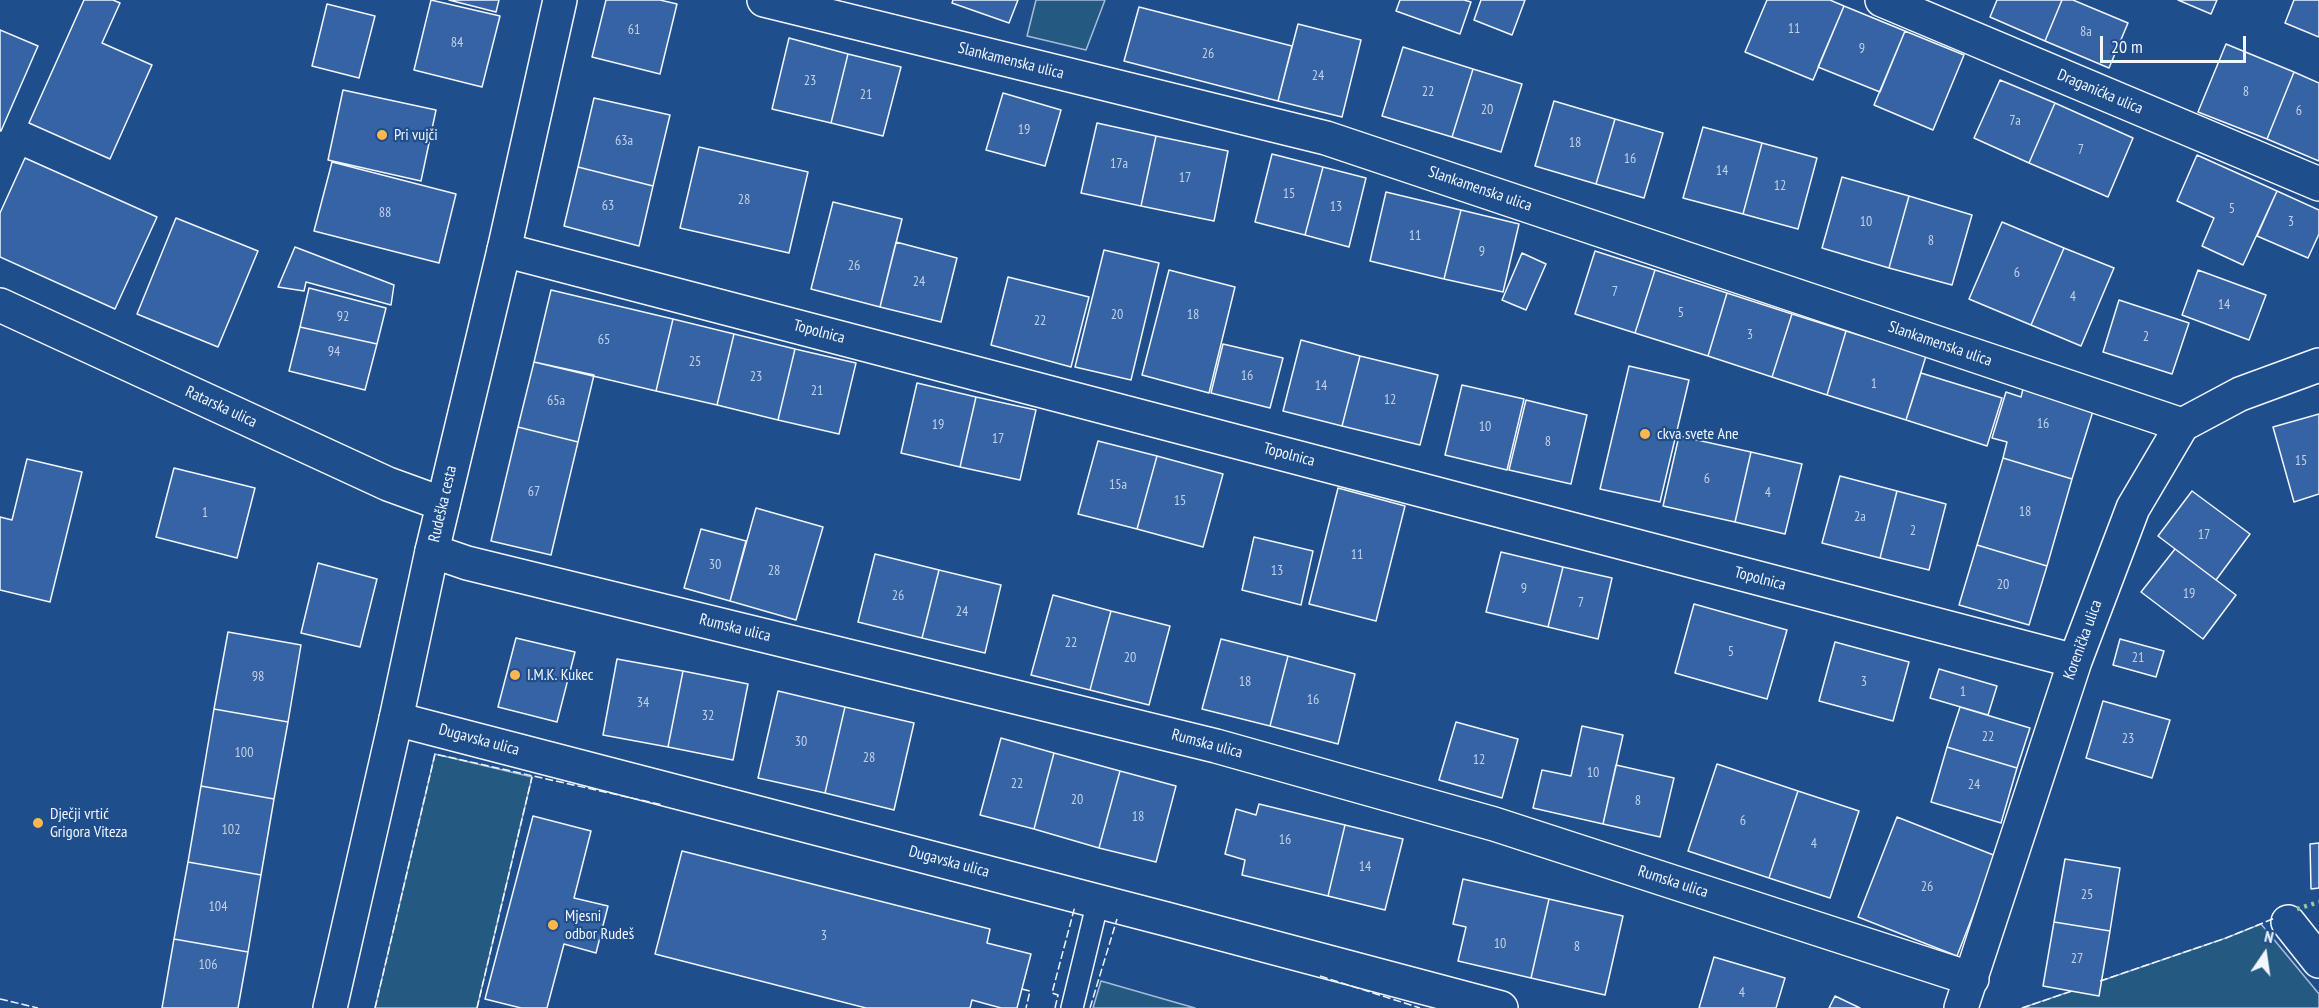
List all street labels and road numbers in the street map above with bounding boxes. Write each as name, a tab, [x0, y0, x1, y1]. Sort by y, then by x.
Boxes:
street label: Slankamenska ulica	[956, 39, 1066, 83]
street label: Draganićka ulica	[2054, 65, 2146, 119]
street label: Slankamenska ulica	[1426, 162, 1534, 216]
street label: Topolnica	[791, 316, 847, 348]
street label: Slankamenska ulica	[1886, 317, 1994, 371]
street label: Ratarska ulica	[182, 382, 260, 432]
street label: Topolnica	[1261, 439, 1317, 471]
street label: Rudeška cesta	[425, 464, 461, 544]
street label: Topolnica	[1732, 563, 1788, 595]
street label: Korenička ulica	[2060, 597, 2106, 683]
street label: Rumska ulica	[697, 610, 773, 646]
street label: Dugavska ulica	[437, 720, 521, 760]
street label: Rumska ulica	[1169, 725, 1245, 763]
street label: Dugavska ulica	[907, 842, 991, 882]
street label: Rumska ulica	[1635, 862, 1711, 902]

